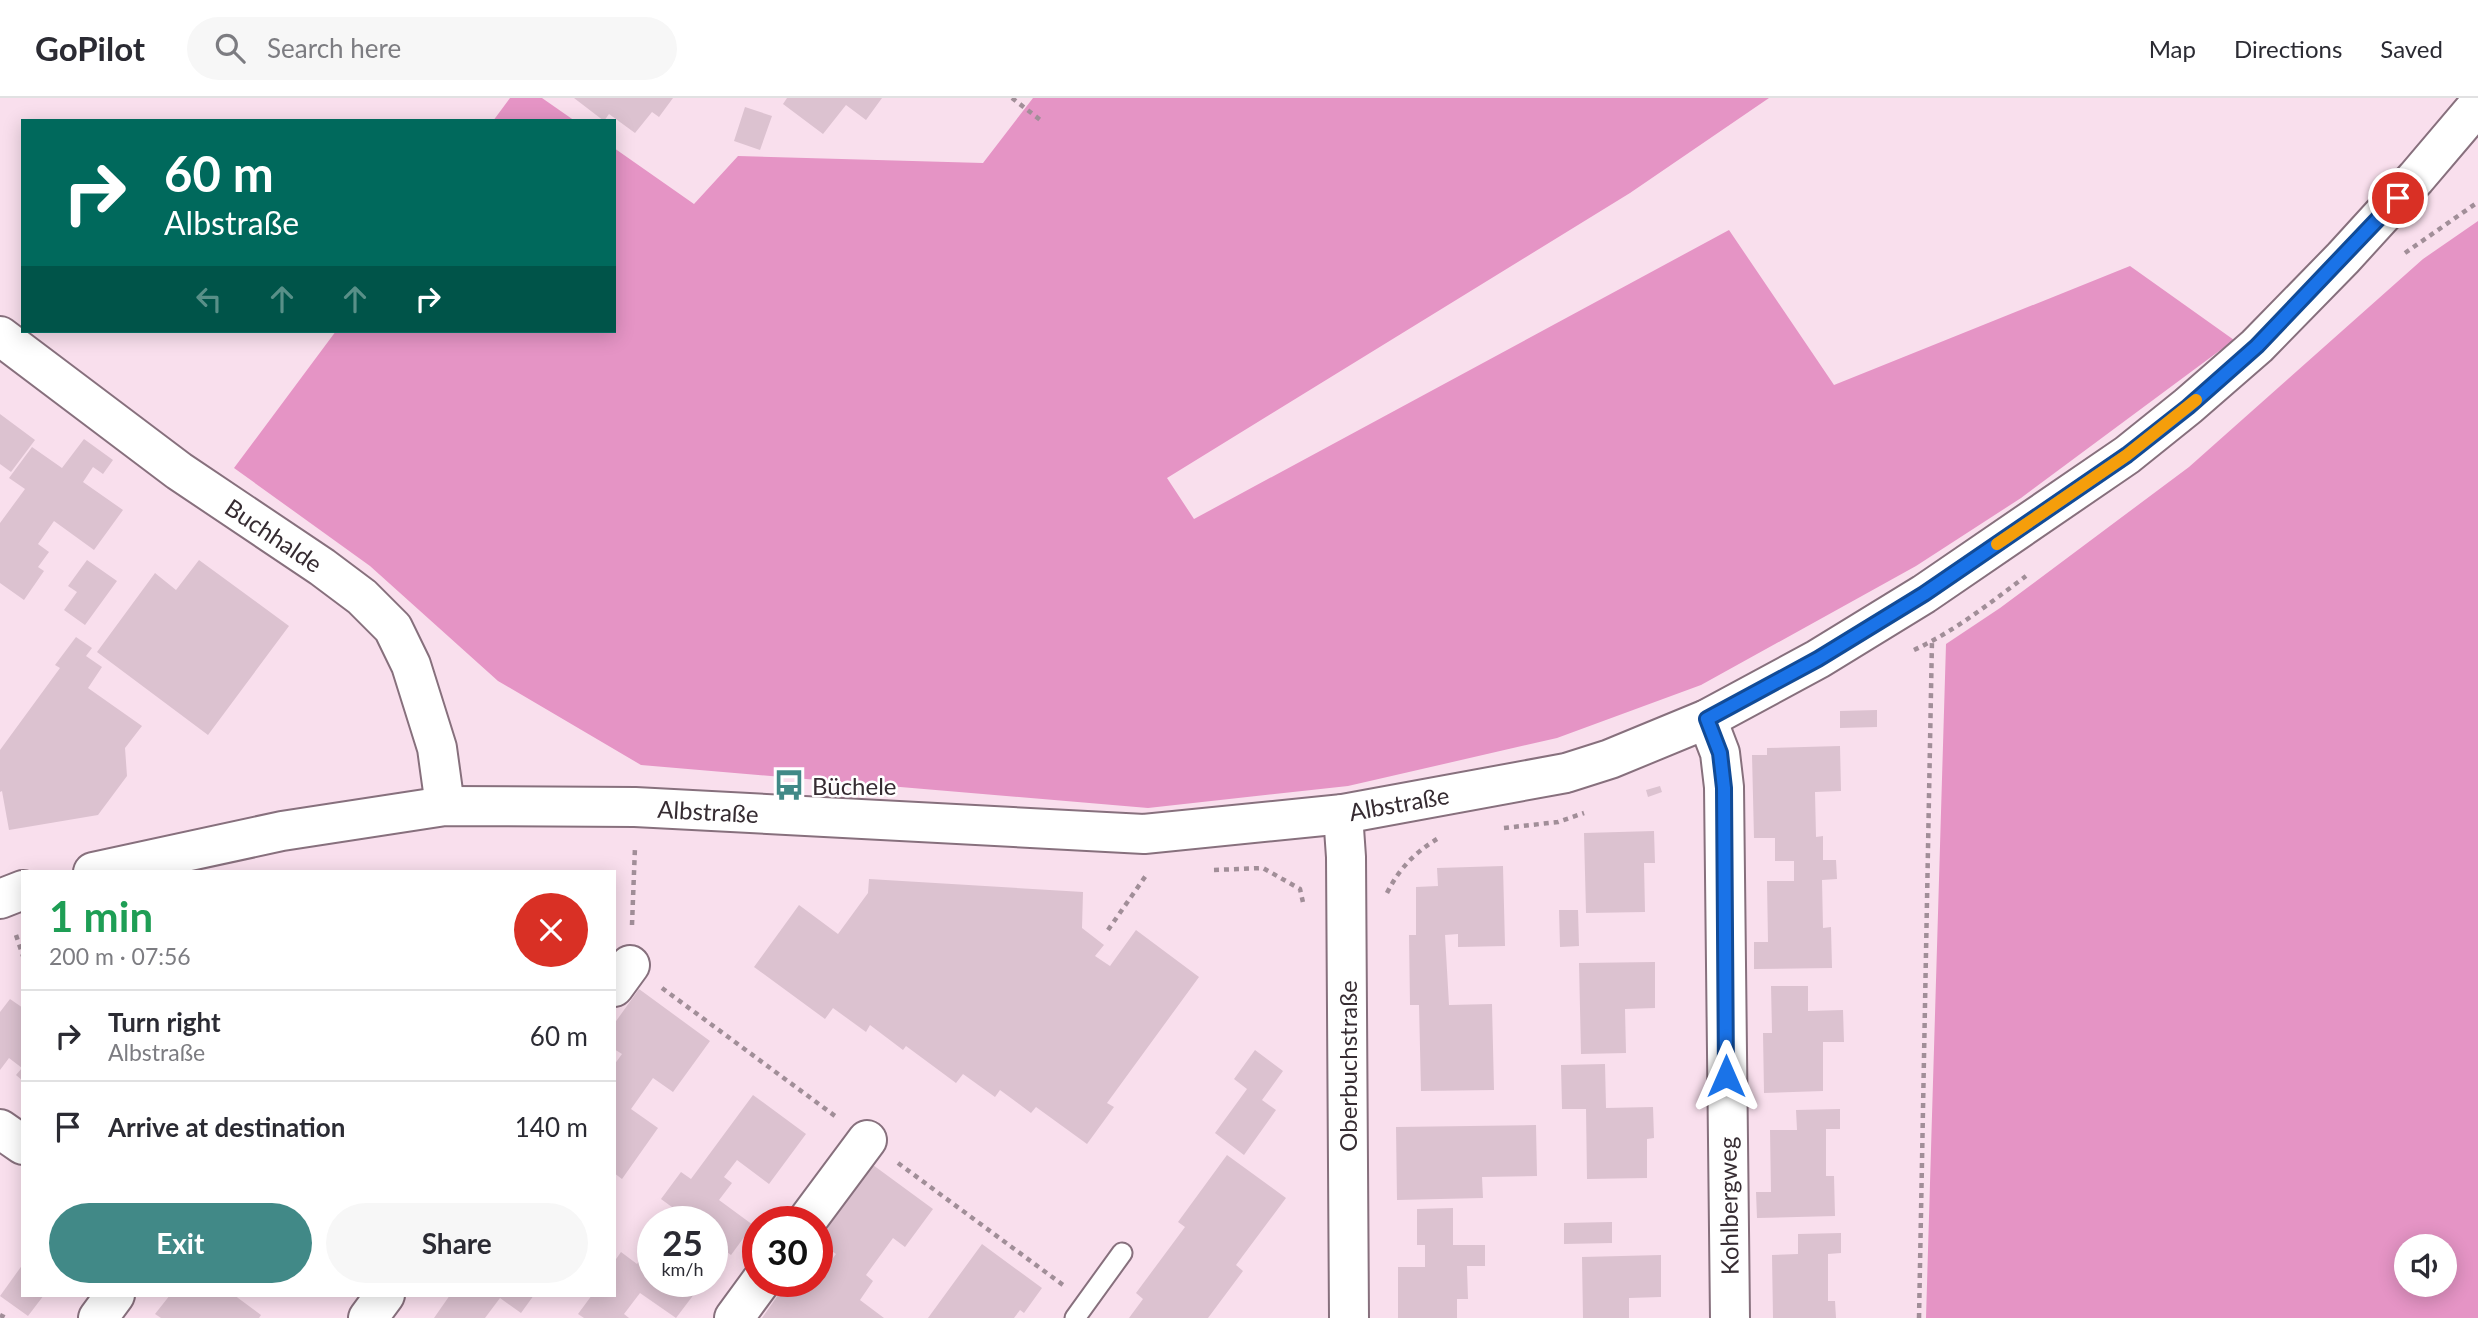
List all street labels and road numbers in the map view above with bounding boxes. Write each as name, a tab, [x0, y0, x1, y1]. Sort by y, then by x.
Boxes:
street label: Buchhalde	[220, 492, 328, 578]
street label: Albstraße	[1347, 780, 1451, 826]
street label: Albstraße	[657, 794, 759, 828]
street label: Oberbuchstraße	[1333, 980, 1362, 1152]
street label: Kohlbergweg	[1712, 1136, 1744, 1276]

